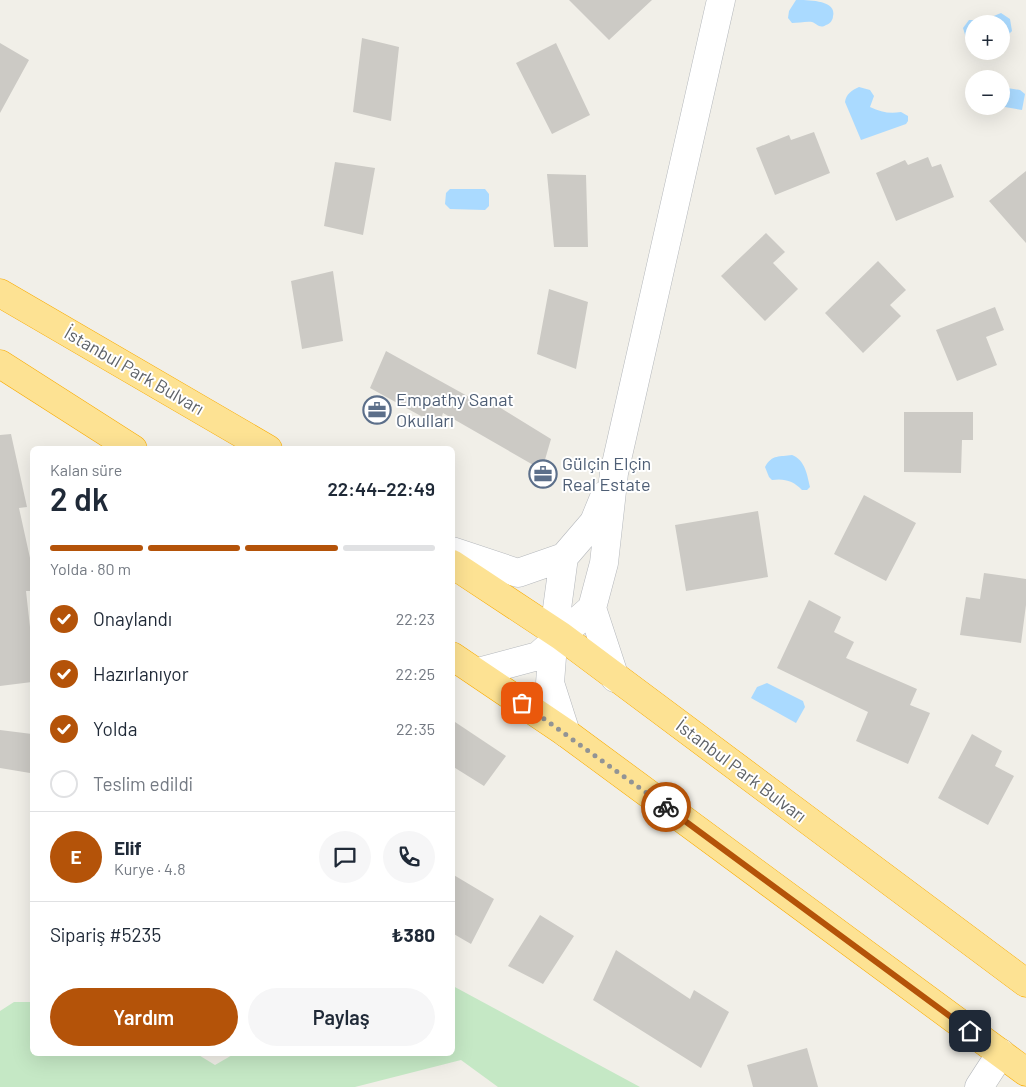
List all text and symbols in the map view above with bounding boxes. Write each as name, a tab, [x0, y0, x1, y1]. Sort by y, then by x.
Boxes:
map controls	[965, 15, 1010, 115]
button: +	[965, 15, 1010, 60]
button: −	[965, 70, 1010, 115]
street label: İstanbul Park Bulvarı	[61, 321, 208, 419]
place label: Empathy Sanat Okulları	[396, 388, 514, 431]
office icon: Empathy Sanat Okulları	[362, 395, 392, 425]
place label: Gülçin Elçin Real Estate	[562, 452, 651, 495]
office icon: Gülçin Elçin Real Estate	[528, 459, 558, 489]
text: Kalan süre	[50, 460, 122, 479]
text: 22:44–22:49	[327, 477, 435, 500]
text: 2 dk	[50, 479, 109, 517]
text: Yolda · 80 m	[50, 559, 131, 578]
icon: check	[50, 605, 78, 633]
text: Onaylandı	[93, 607, 172, 630]
text: 22:23	[396, 609, 435, 628]
icon: check	[50, 660, 78, 688]
text: Hazırlanıyor	[93, 662, 189, 685]
text: 22:25	[396, 664, 435, 683]
pin	[501, 682, 543, 724]
icon: bag	[508, 689, 536, 717]
street label: İstanbul Park Bulvarı	[672, 714, 811, 826]
icon: check	[50, 715, 78, 743]
text: Yolda	[93, 717, 137, 740]
text: 22:35	[396, 719, 435, 738]
text: Teslim edildi	[93, 772, 193, 795]
courier	[641, 782, 691, 832]
icon: bike	[652, 793, 680, 821]
button: chat	[319, 831, 371, 883]
button: phone	[383, 831, 435, 883]
text: Elif	[114, 836, 142, 859]
text: E	[70, 845, 82, 868]
text: Kurye · 4.8	[114, 859, 186, 878]
text: Sipariş #5235	[50, 923, 161, 946]
text: ₺380	[391, 923, 435, 946]
button: Yardım	[50, 988, 238, 1046]
button: Paylaş	[248, 988, 435, 1046]
pin	[949, 1010, 991, 1052]
icon: home	[956, 1017, 984, 1045]

